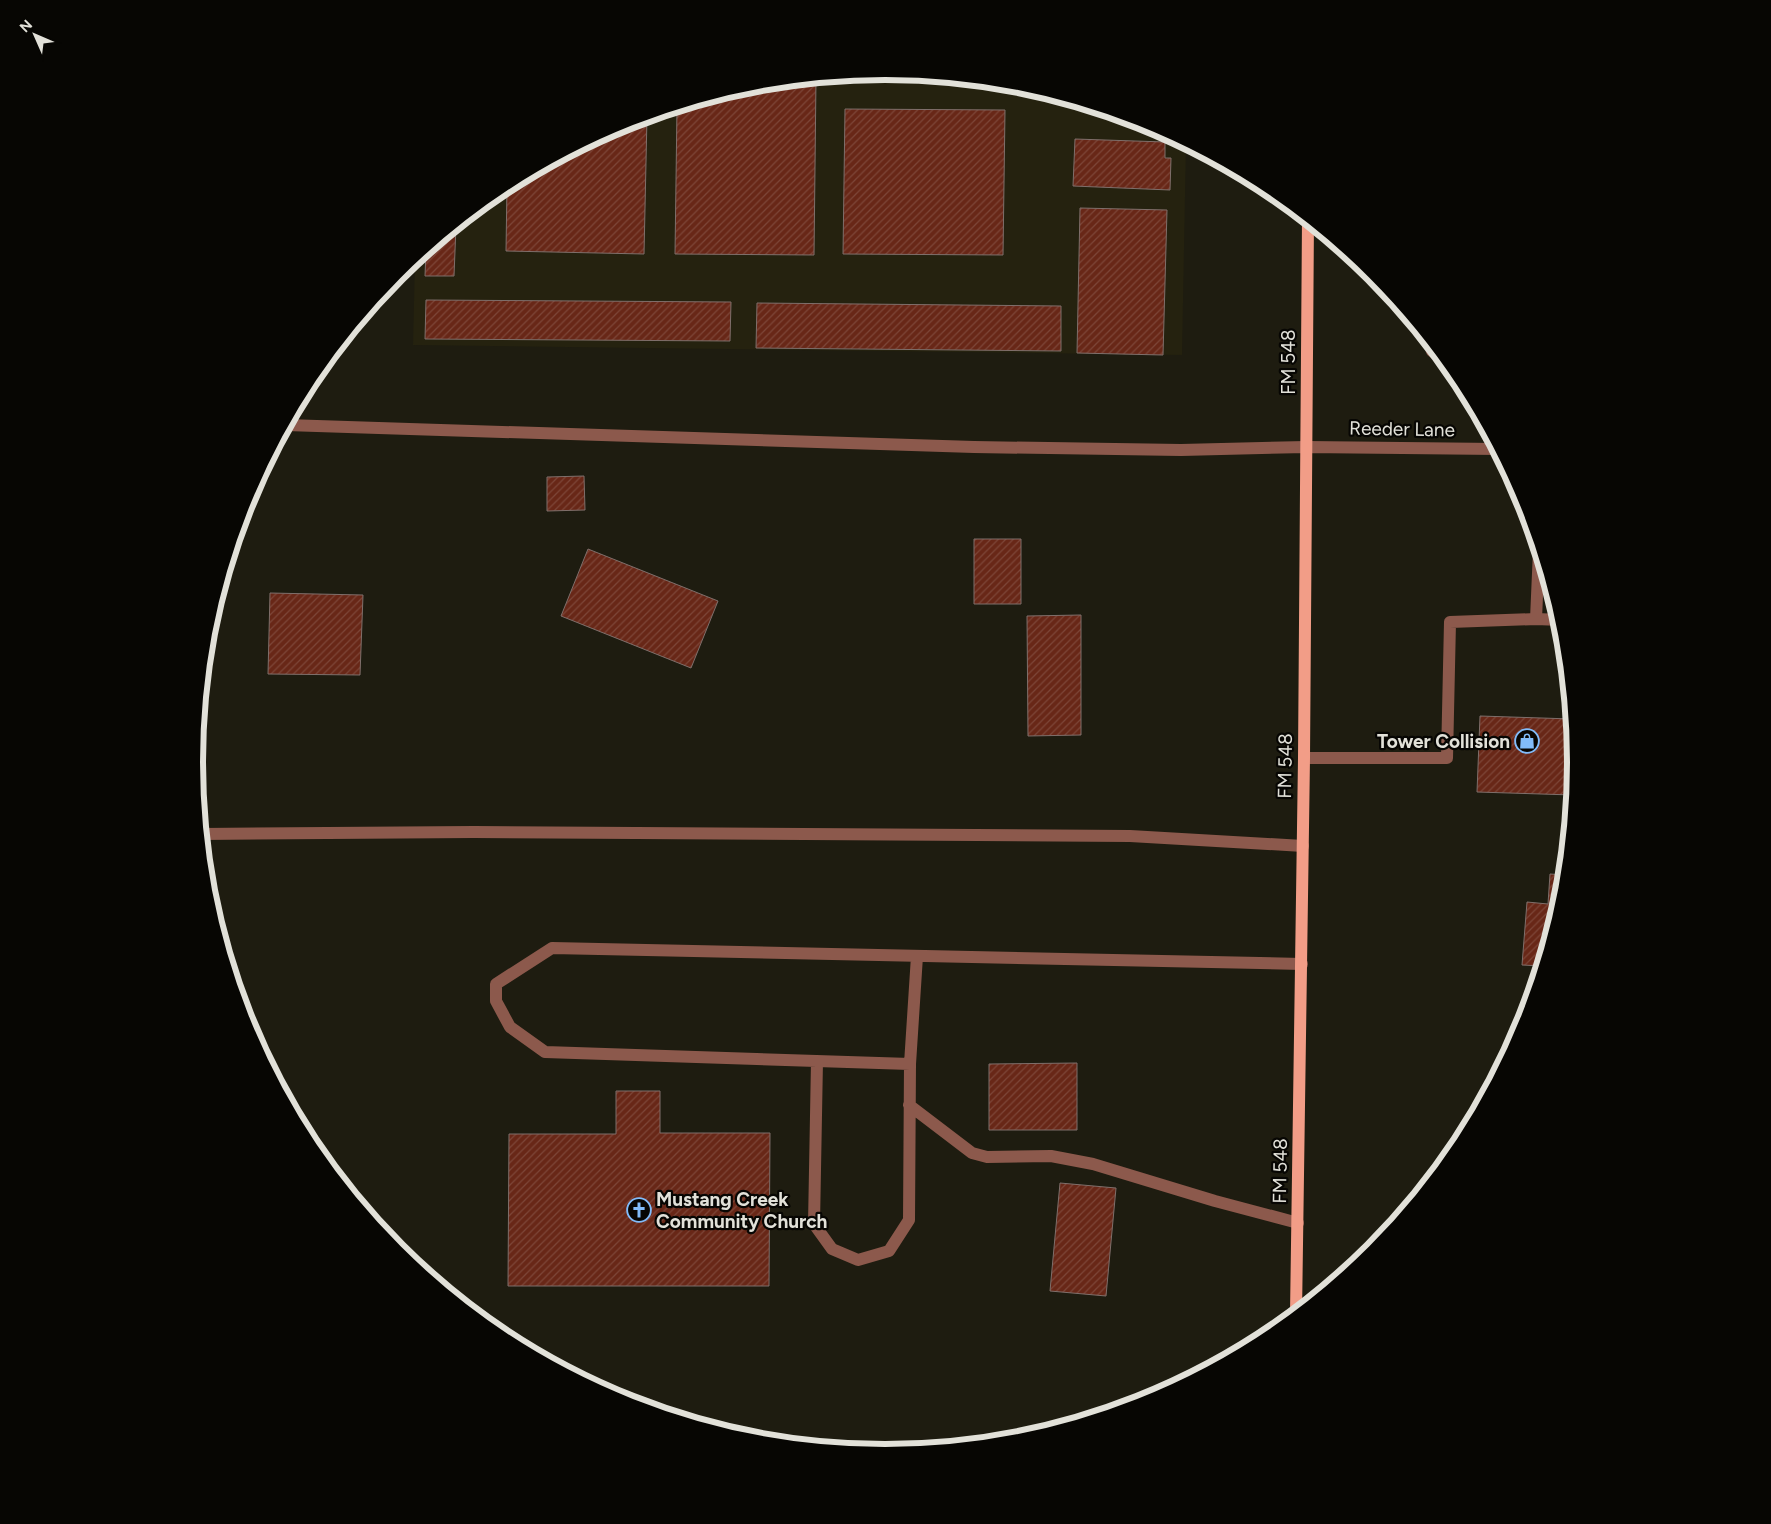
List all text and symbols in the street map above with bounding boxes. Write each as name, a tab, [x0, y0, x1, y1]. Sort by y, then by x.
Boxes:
north arrow	[10, 10, 60, 60]
text: N	[16, 16, 36, 36]
street label: FM 548	[1277, 329, 1300, 395]
street label: Reeder Lane	[1349, 417, 1455, 441]
shop icon: Tower Collision	[1514, 728, 1540, 754]
place label: Tower Collision	[1377, 730, 1510, 753]
street label: FM 548	[1273, 733, 1297, 799]
street label: FM 548	[1268, 1138, 1292, 1204]
place label: Mustang Creek Community Church	[656, 1188, 827, 1233]
church icon: Mustang Creek Community Church	[626, 1197, 652, 1223]

